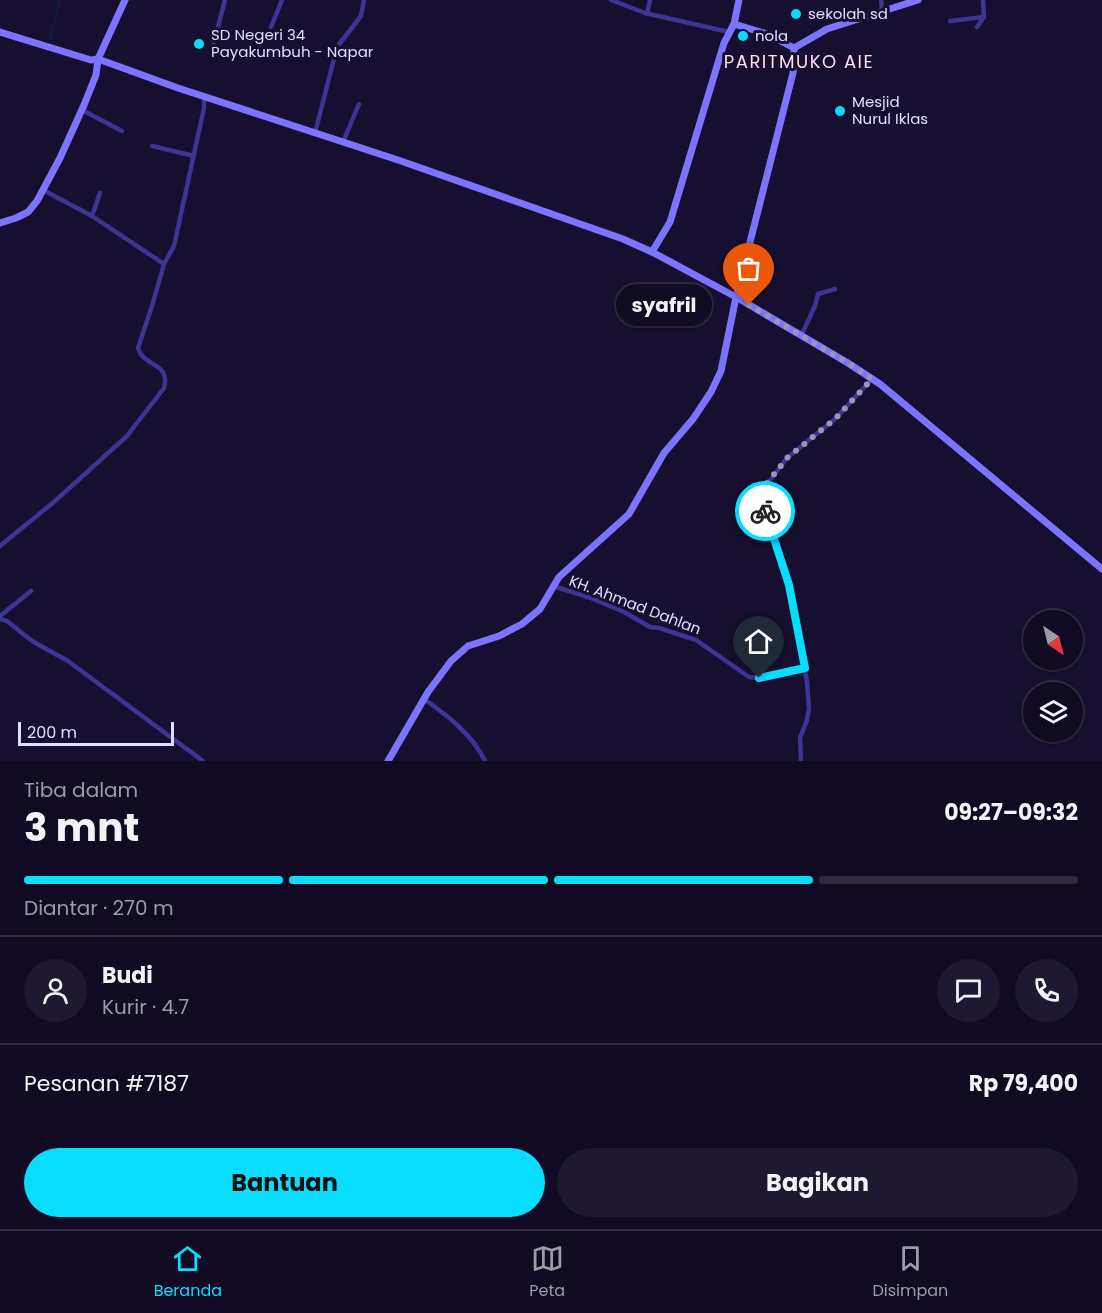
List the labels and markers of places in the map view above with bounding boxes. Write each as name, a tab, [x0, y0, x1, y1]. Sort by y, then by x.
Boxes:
place label: sekolah sd	[808, 3, 888, 24]
marker: sekolah sd	[789, 7, 803, 21]
place label: SD Negeri 34 Payakumbuh - Napar	[211, 24, 374, 62]
place label: nola	[755, 25, 788, 46]
marker: nola	[736, 29, 750, 43]
marker: SD Negeri 34 Payakumbuh - Napar	[192, 37, 206, 51]
place label: Mesjid Nurul Iklas	[852, 91, 928, 129]
marker: Mesjid Nurul Iklas	[833, 104, 847, 118]
pin	[723, 243, 774, 305]
callout: syafril	[617, 284, 713, 326]
pin	[733, 616, 784, 678]

